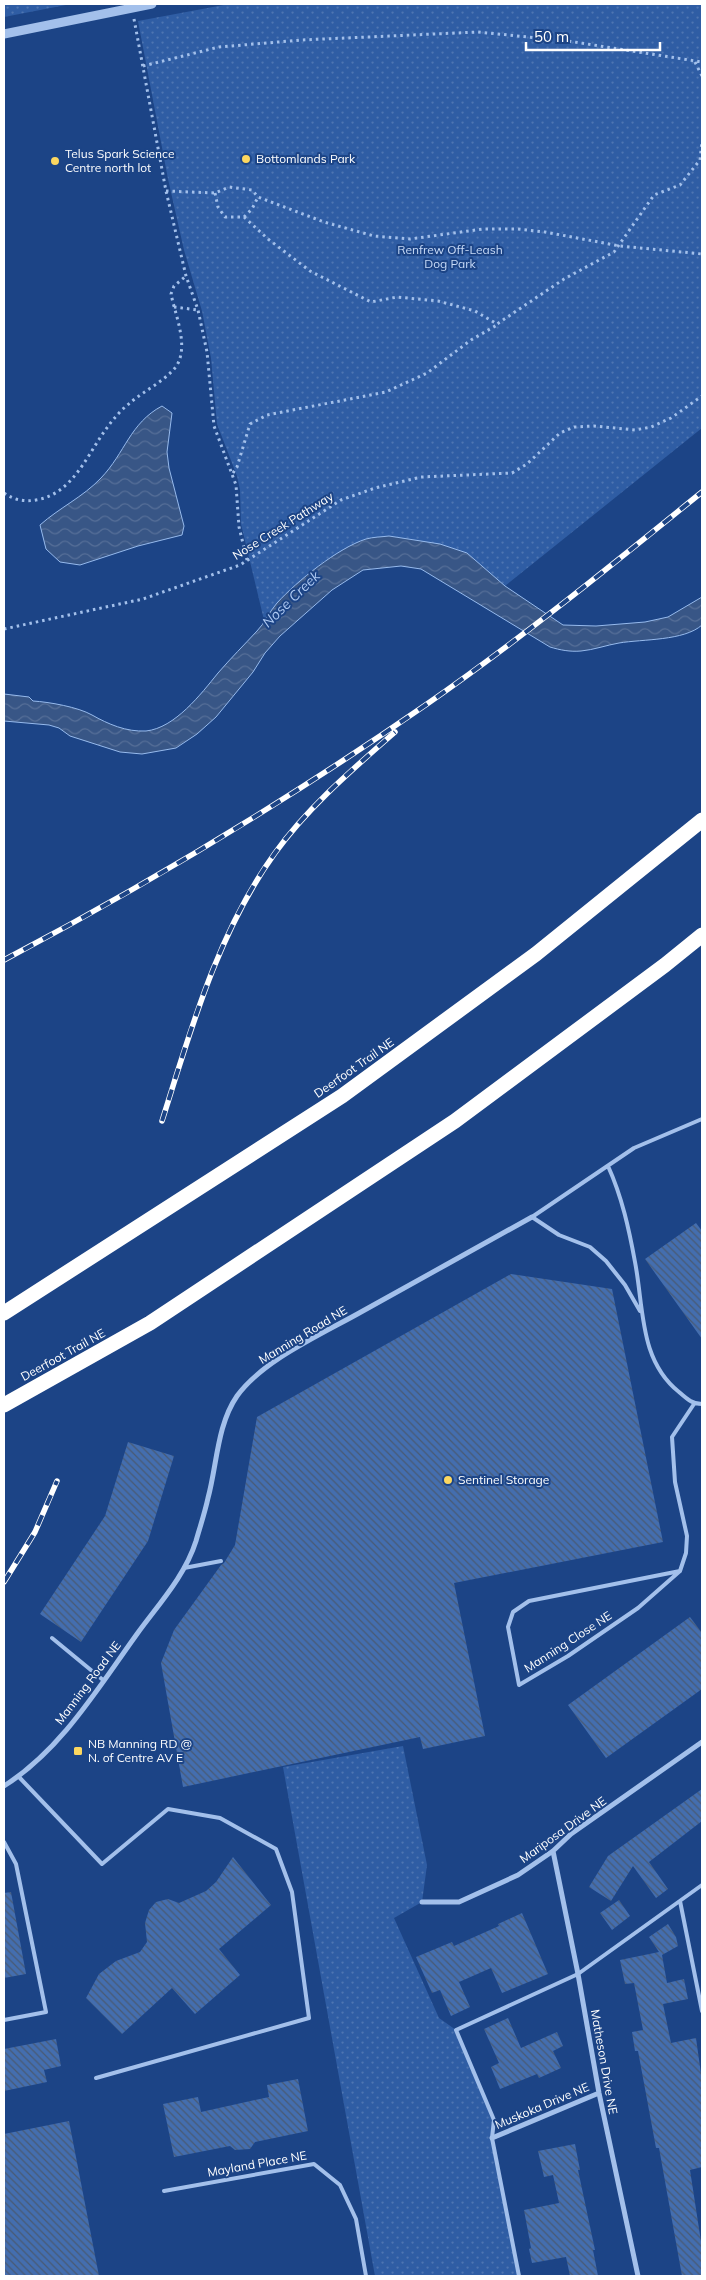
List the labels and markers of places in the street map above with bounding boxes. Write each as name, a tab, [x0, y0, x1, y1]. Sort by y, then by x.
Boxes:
place label: Telus Spark Science Centre north lot	[65, 146, 174, 175]
place label: Bottomlands Park	[256, 151, 356, 166]
marker: Bottomlands Park	[240, 153, 252, 165]
marker: Telus Spark Science Centre north lot	[49, 155, 61, 167]
place label: Sentinel Storage	[458, 1472, 549, 1487]
marker: Sentinel Storage	[442, 1474, 454, 1486]
place label: NB Manning RD @ N. of Centre AV E	[88, 1736, 192, 1765]
marker: NB Manning RD @ N. of Centre AV E	[72, 1745, 84, 1757]

